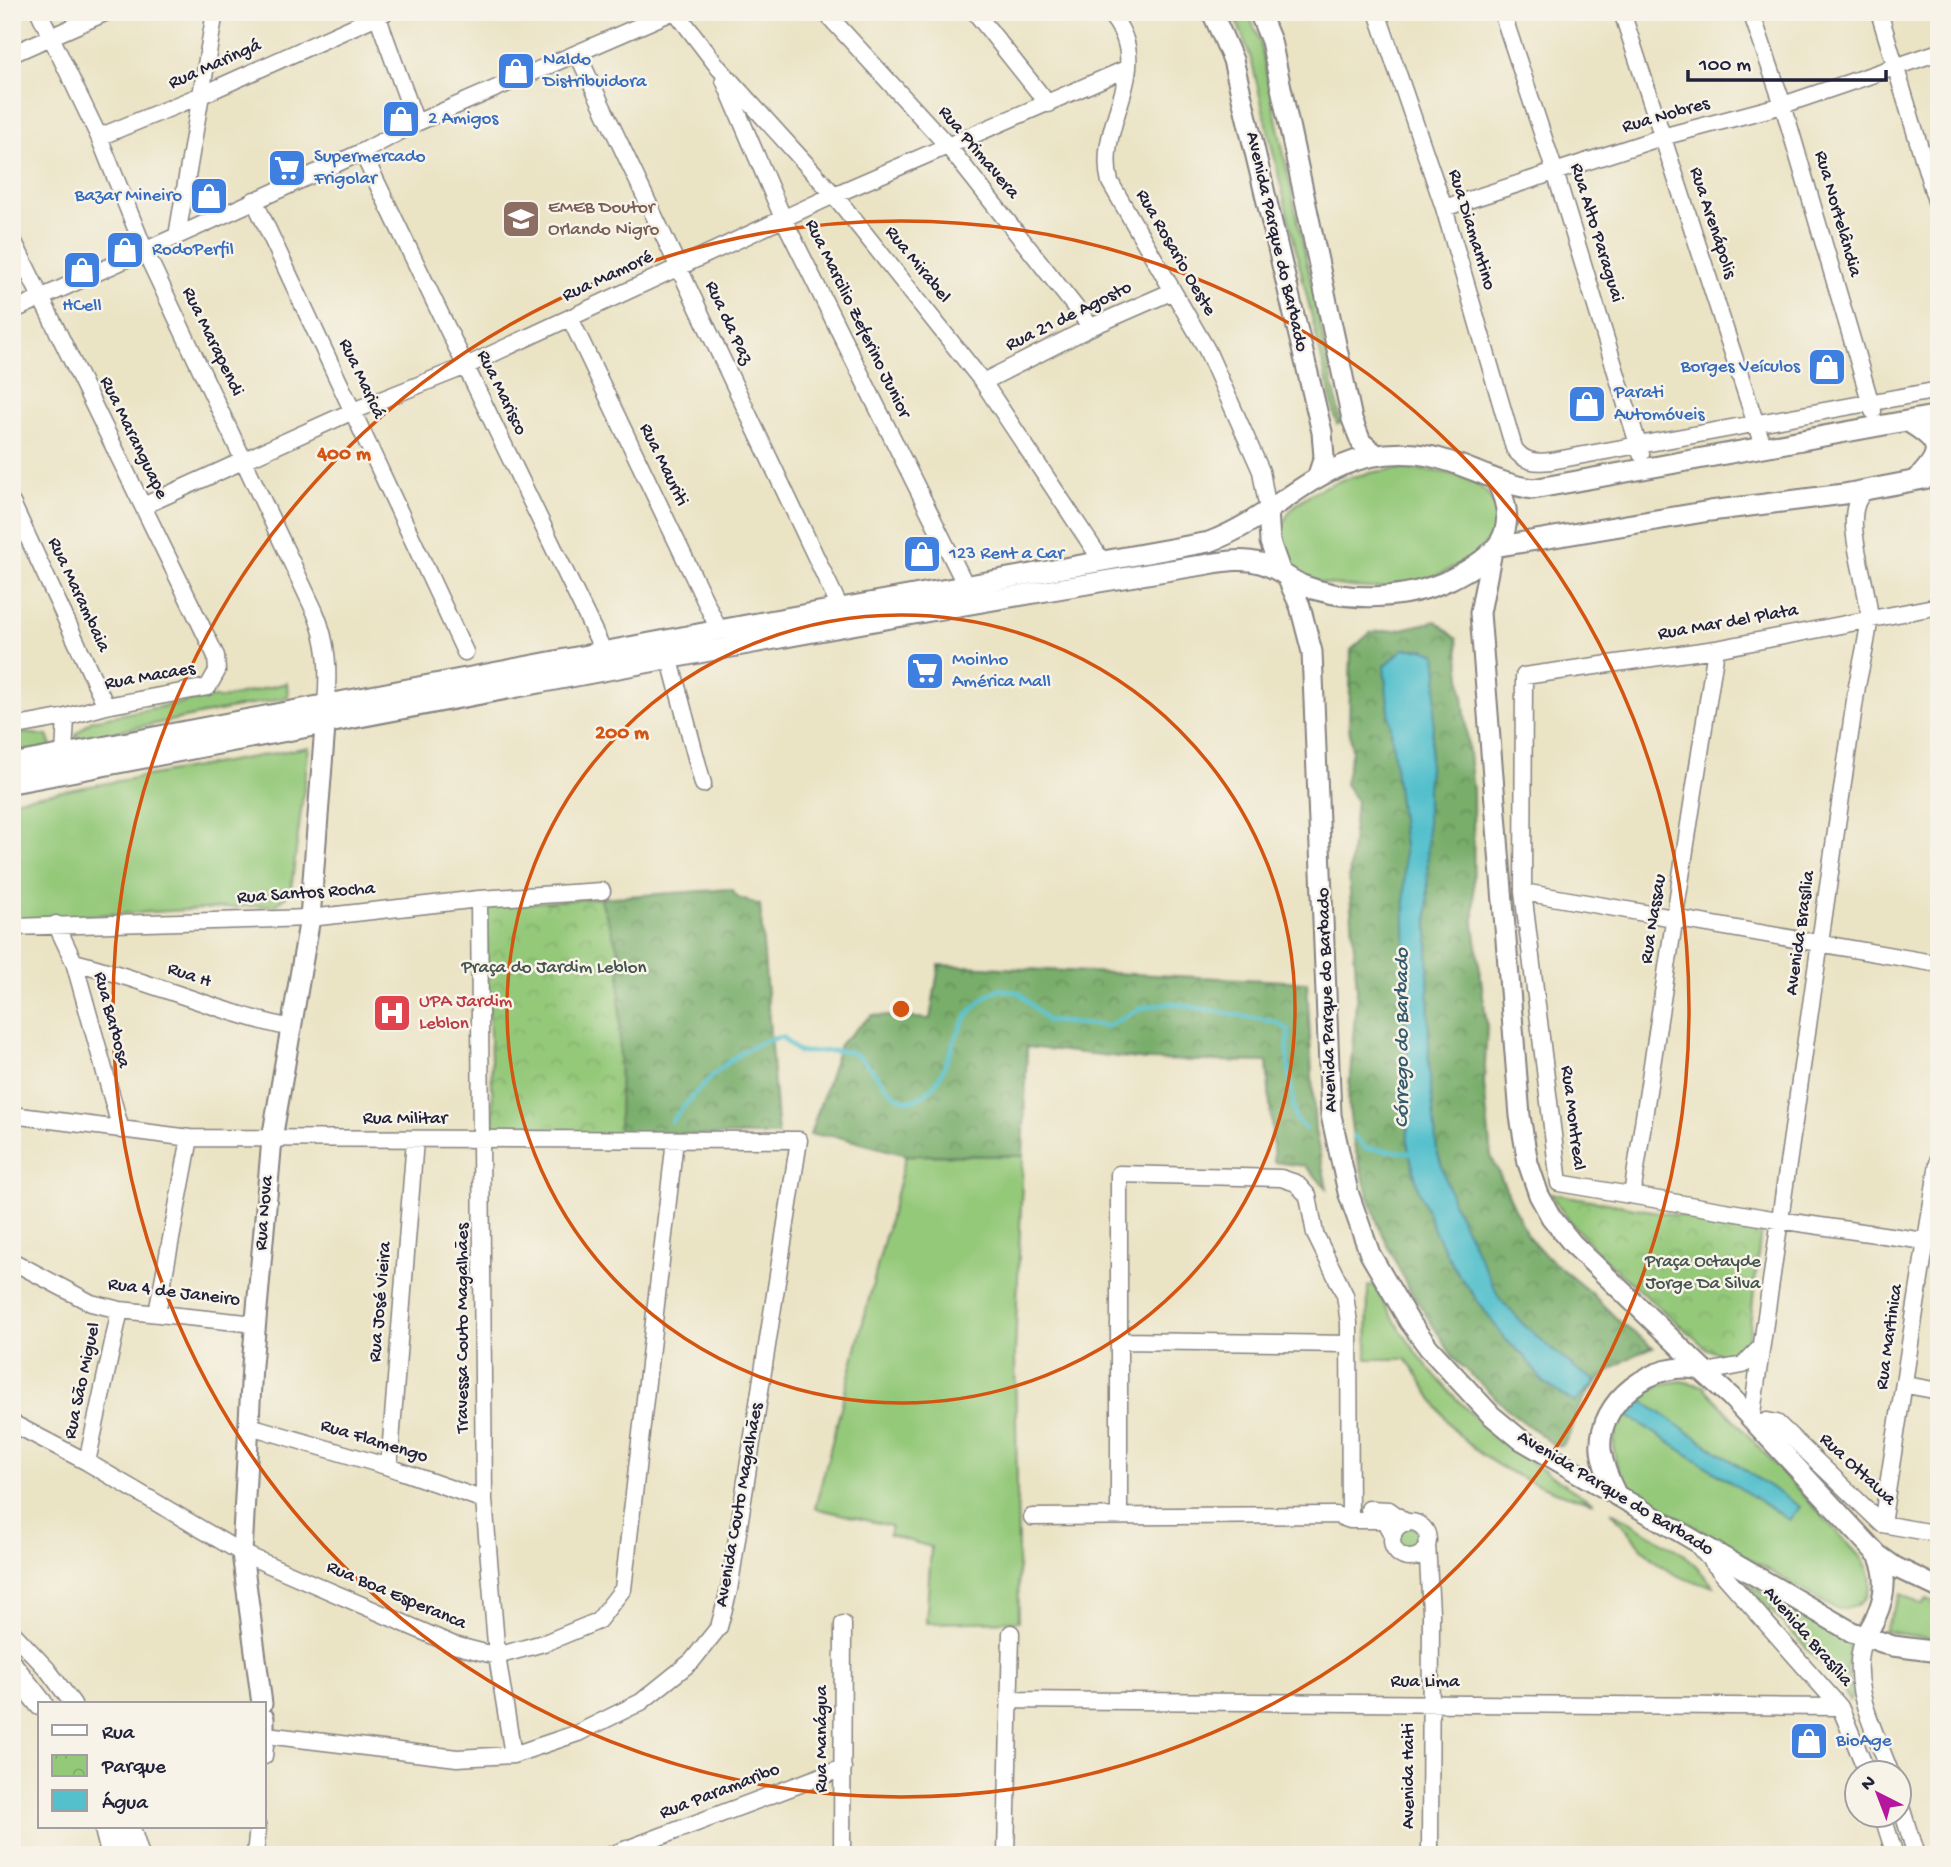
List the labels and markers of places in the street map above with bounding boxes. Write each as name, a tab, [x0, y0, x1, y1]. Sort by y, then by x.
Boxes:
place label: Naldo Distribuidora	[541, 49, 648, 94]
shop icon: Naldo Distribuidora	[495, 50, 537, 92]
shop icon: 2 Amigos	[380, 98, 422, 140]
place label: 2 Amigos	[428, 108, 499, 131]
place label: Supermercado Frigolar	[313, 146, 426, 191]
supermarket icon: Supermercado Frigolar	[266, 147, 308, 189]
shop icon: Bazar Mineiro	[188, 175, 230, 217]
place label: Bazar Mineiro	[74, 185, 182, 208]
place label: EMEB Doutor Orlando Nigro	[548, 197, 659, 242]
school or university icon: EMEB Doutor Orlando Nigro	[500, 198, 542, 240]
shop icon: RodoPerfil	[104, 229, 146, 271]
place label: RodoPerfil	[152, 239, 234, 262]
shop icon: HCell	[61, 249, 103, 291]
place label: HCell	[62, 295, 102, 318]
shop icon: Borges Veículos	[1806, 346, 1848, 388]
place label: Borges Veículos	[1680, 356, 1801, 379]
place label: Parati Automóveis	[1613, 382, 1705, 427]
shop icon: Parati Automóveis	[1566, 383, 1608, 425]
shop icon: 123 Rent a Car	[901, 533, 943, 575]
place label: 123 Rent a Car	[948, 543, 1066, 566]
place label: Moinho América Mall	[952, 649, 1051, 694]
supermarket icon: Moinho América Mall	[904, 650, 946, 692]
place label: UPA Jardim Leblon	[419, 991, 513, 1036]
hospital icon: UPA Jardim Leblon	[371, 992, 413, 1034]
centre of rings	[889, 997, 913, 1021]
shop icon: BioAge	[1788, 1720, 1830, 1762]
place label: BioAge	[1835, 1730, 1892, 1753]

